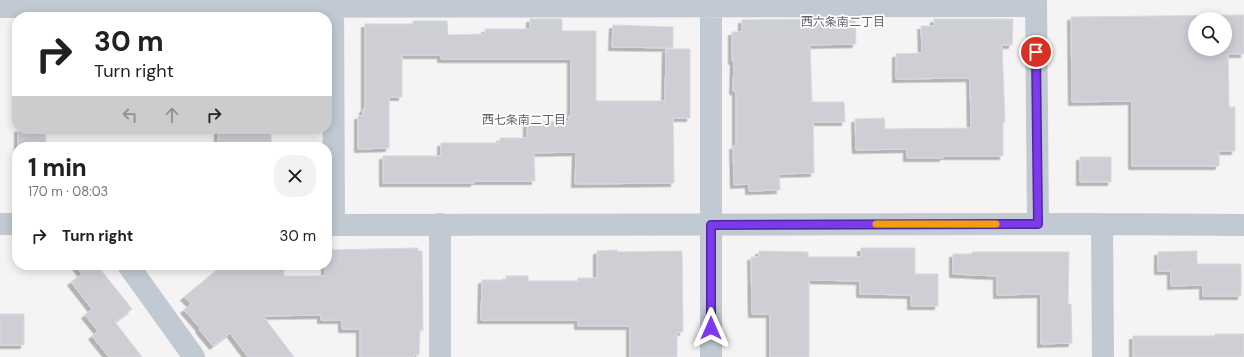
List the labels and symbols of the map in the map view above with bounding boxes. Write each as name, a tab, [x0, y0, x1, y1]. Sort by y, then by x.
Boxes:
district label: 西六条南二丁目	[801, 14, 885, 30]
pin	[1019, 35, 1053, 69]
district label: 西七条南二丁目	[482, 112, 566, 128]
position arrow	[690, 307, 732, 349]

